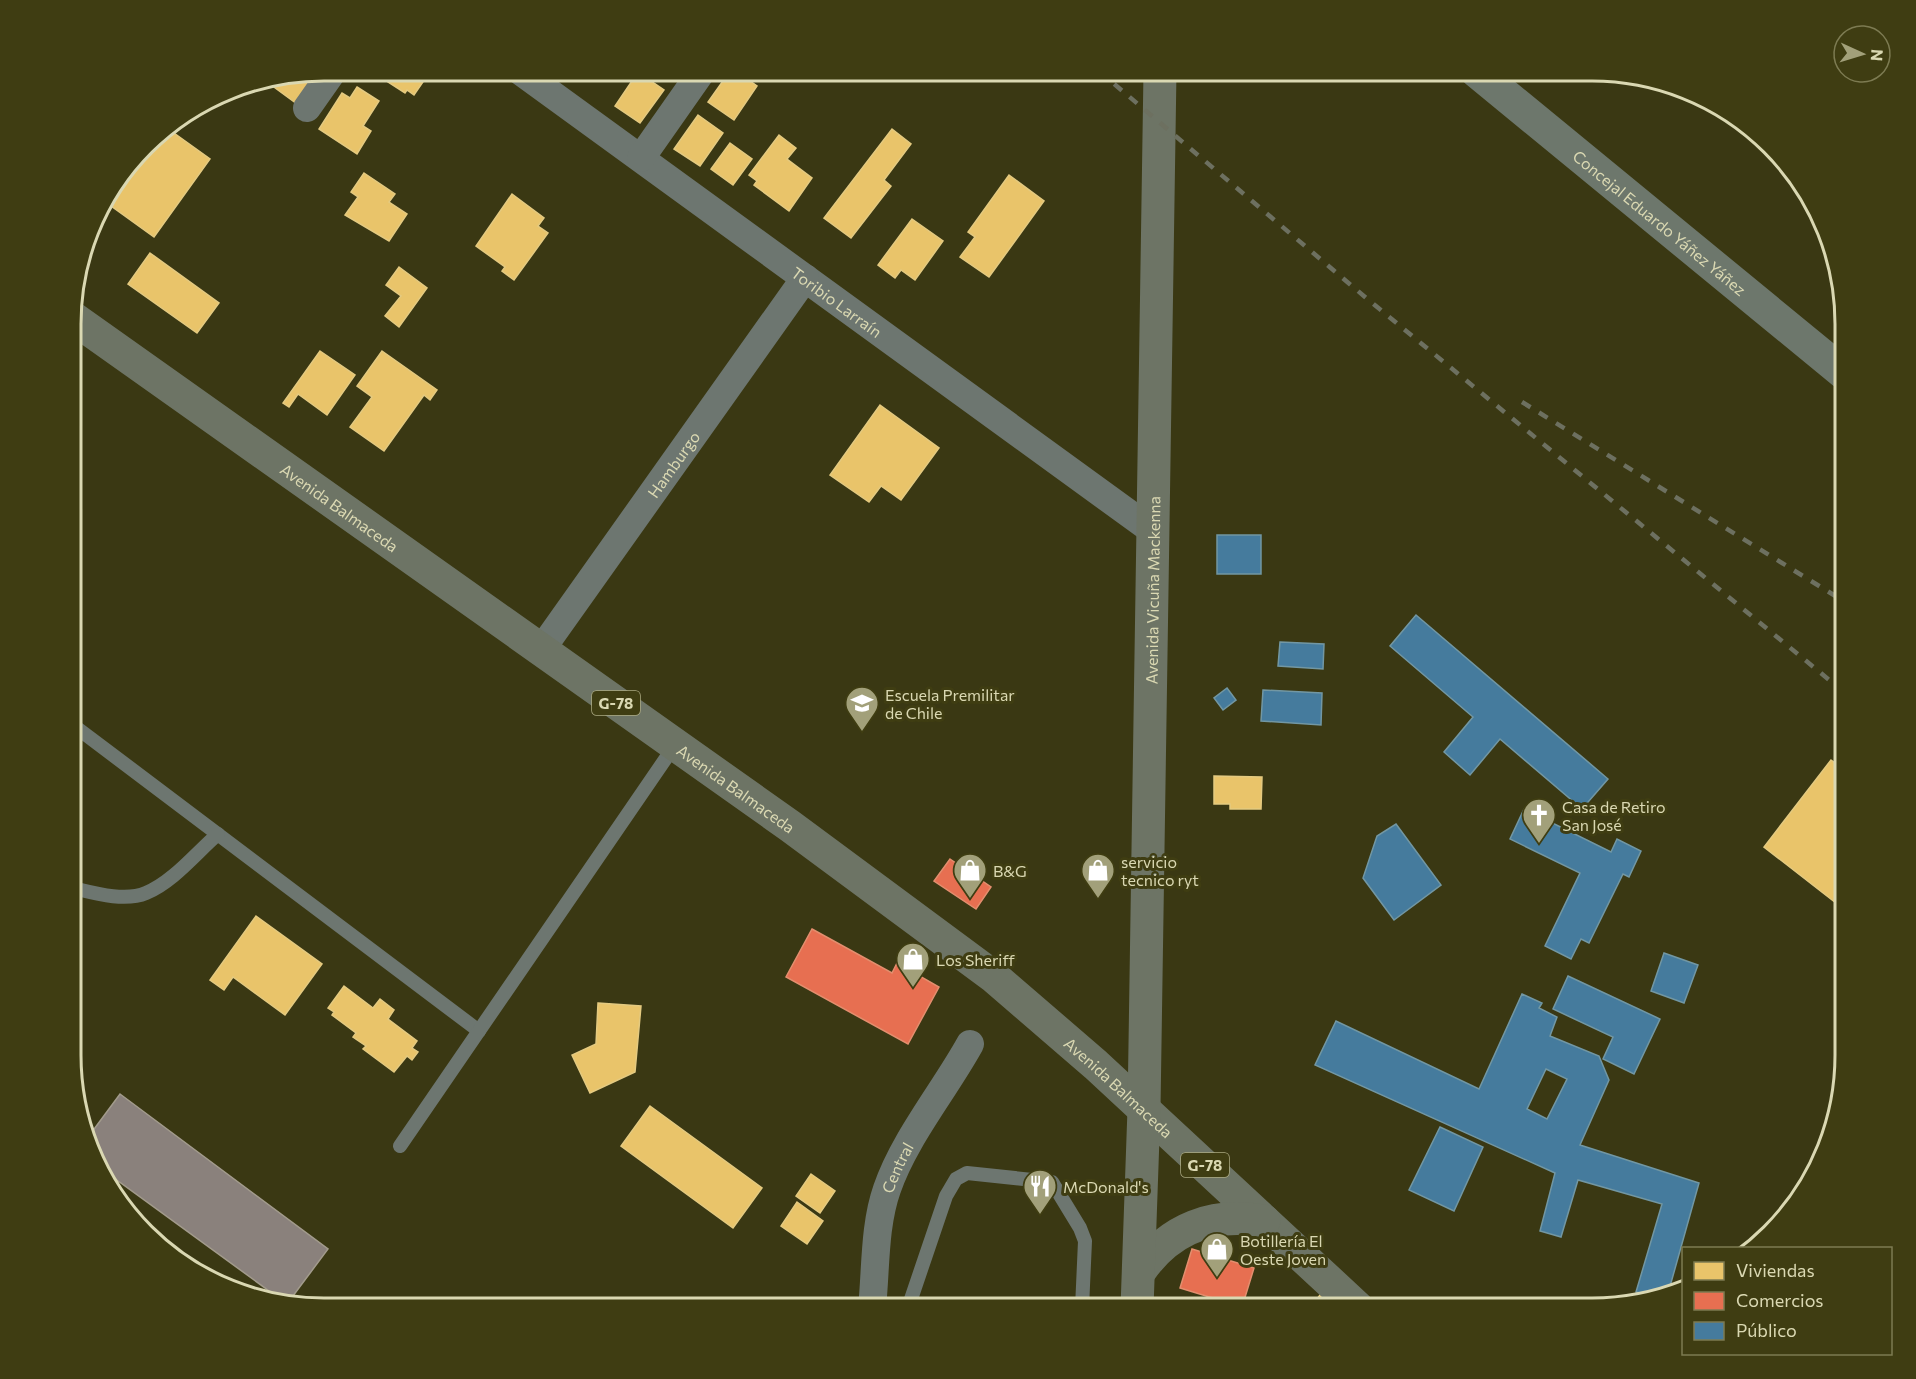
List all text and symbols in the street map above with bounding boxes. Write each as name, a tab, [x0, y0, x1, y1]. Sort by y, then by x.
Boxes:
north arrow	[1832, 24, 1892, 84]
text: N	[1868, 48, 1887, 62]
street label: Concejal Eduardo Yáñez Yáñez	[1570, 145, 1750, 299]
street label: Toribio Larraín	[788, 262, 886, 341]
street label: Hamburgo	[643, 427, 703, 501]
street label: Avenida Balmaceda	[277, 459, 402, 555]
street label: Avenida Vicuña Mackenna	[1141, 496, 1163, 685]
school or university icon: Escuela Premilitar de Chile	[844, 685, 880, 732]
place label: Escuela Premilitar de Chile	[885, 685, 1015, 722]
road number: G-78	[592, 691, 640, 715]
street label: Avenida Balmaceda	[674, 740, 799, 836]
church icon: Casa de Retiro San José	[1521, 797, 1557, 844]
place label: Casa de Retiro San José	[1562, 797, 1666, 834]
shop icon: B&G	[952, 852, 988, 899]
shop icon: servicio tecnico ryt	[1080, 852, 1116, 899]
place label: servicio tecnico ryt	[1121, 852, 1199, 889]
place label: B&G	[993, 861, 1027, 880]
shop icon: Los Sheriff	[895, 941, 931, 988]
place label: Los Sheriff	[936, 950, 1015, 969]
street label: Avenida Balmaceda	[1061, 1033, 1177, 1141]
street label: Central	[877, 1139, 917, 1195]
road number: G-78	[1181, 1153, 1229, 1177]
restaurant icon: McDonald's	[1022, 1168, 1058, 1215]
place label: McDonald's	[1063, 1177, 1149, 1196]
shop icon: Botillería El Oeste Joven	[1199, 1231, 1235, 1278]
place label: Botillería El Oeste Joven	[1240, 1231, 1326, 1268]
legend	[1682, 1247, 1892, 1355]
text: Viviendas	[1736, 1259, 1815, 1281]
text: Comercios	[1736, 1289, 1823, 1311]
text: Público	[1736, 1319, 1797, 1341]

